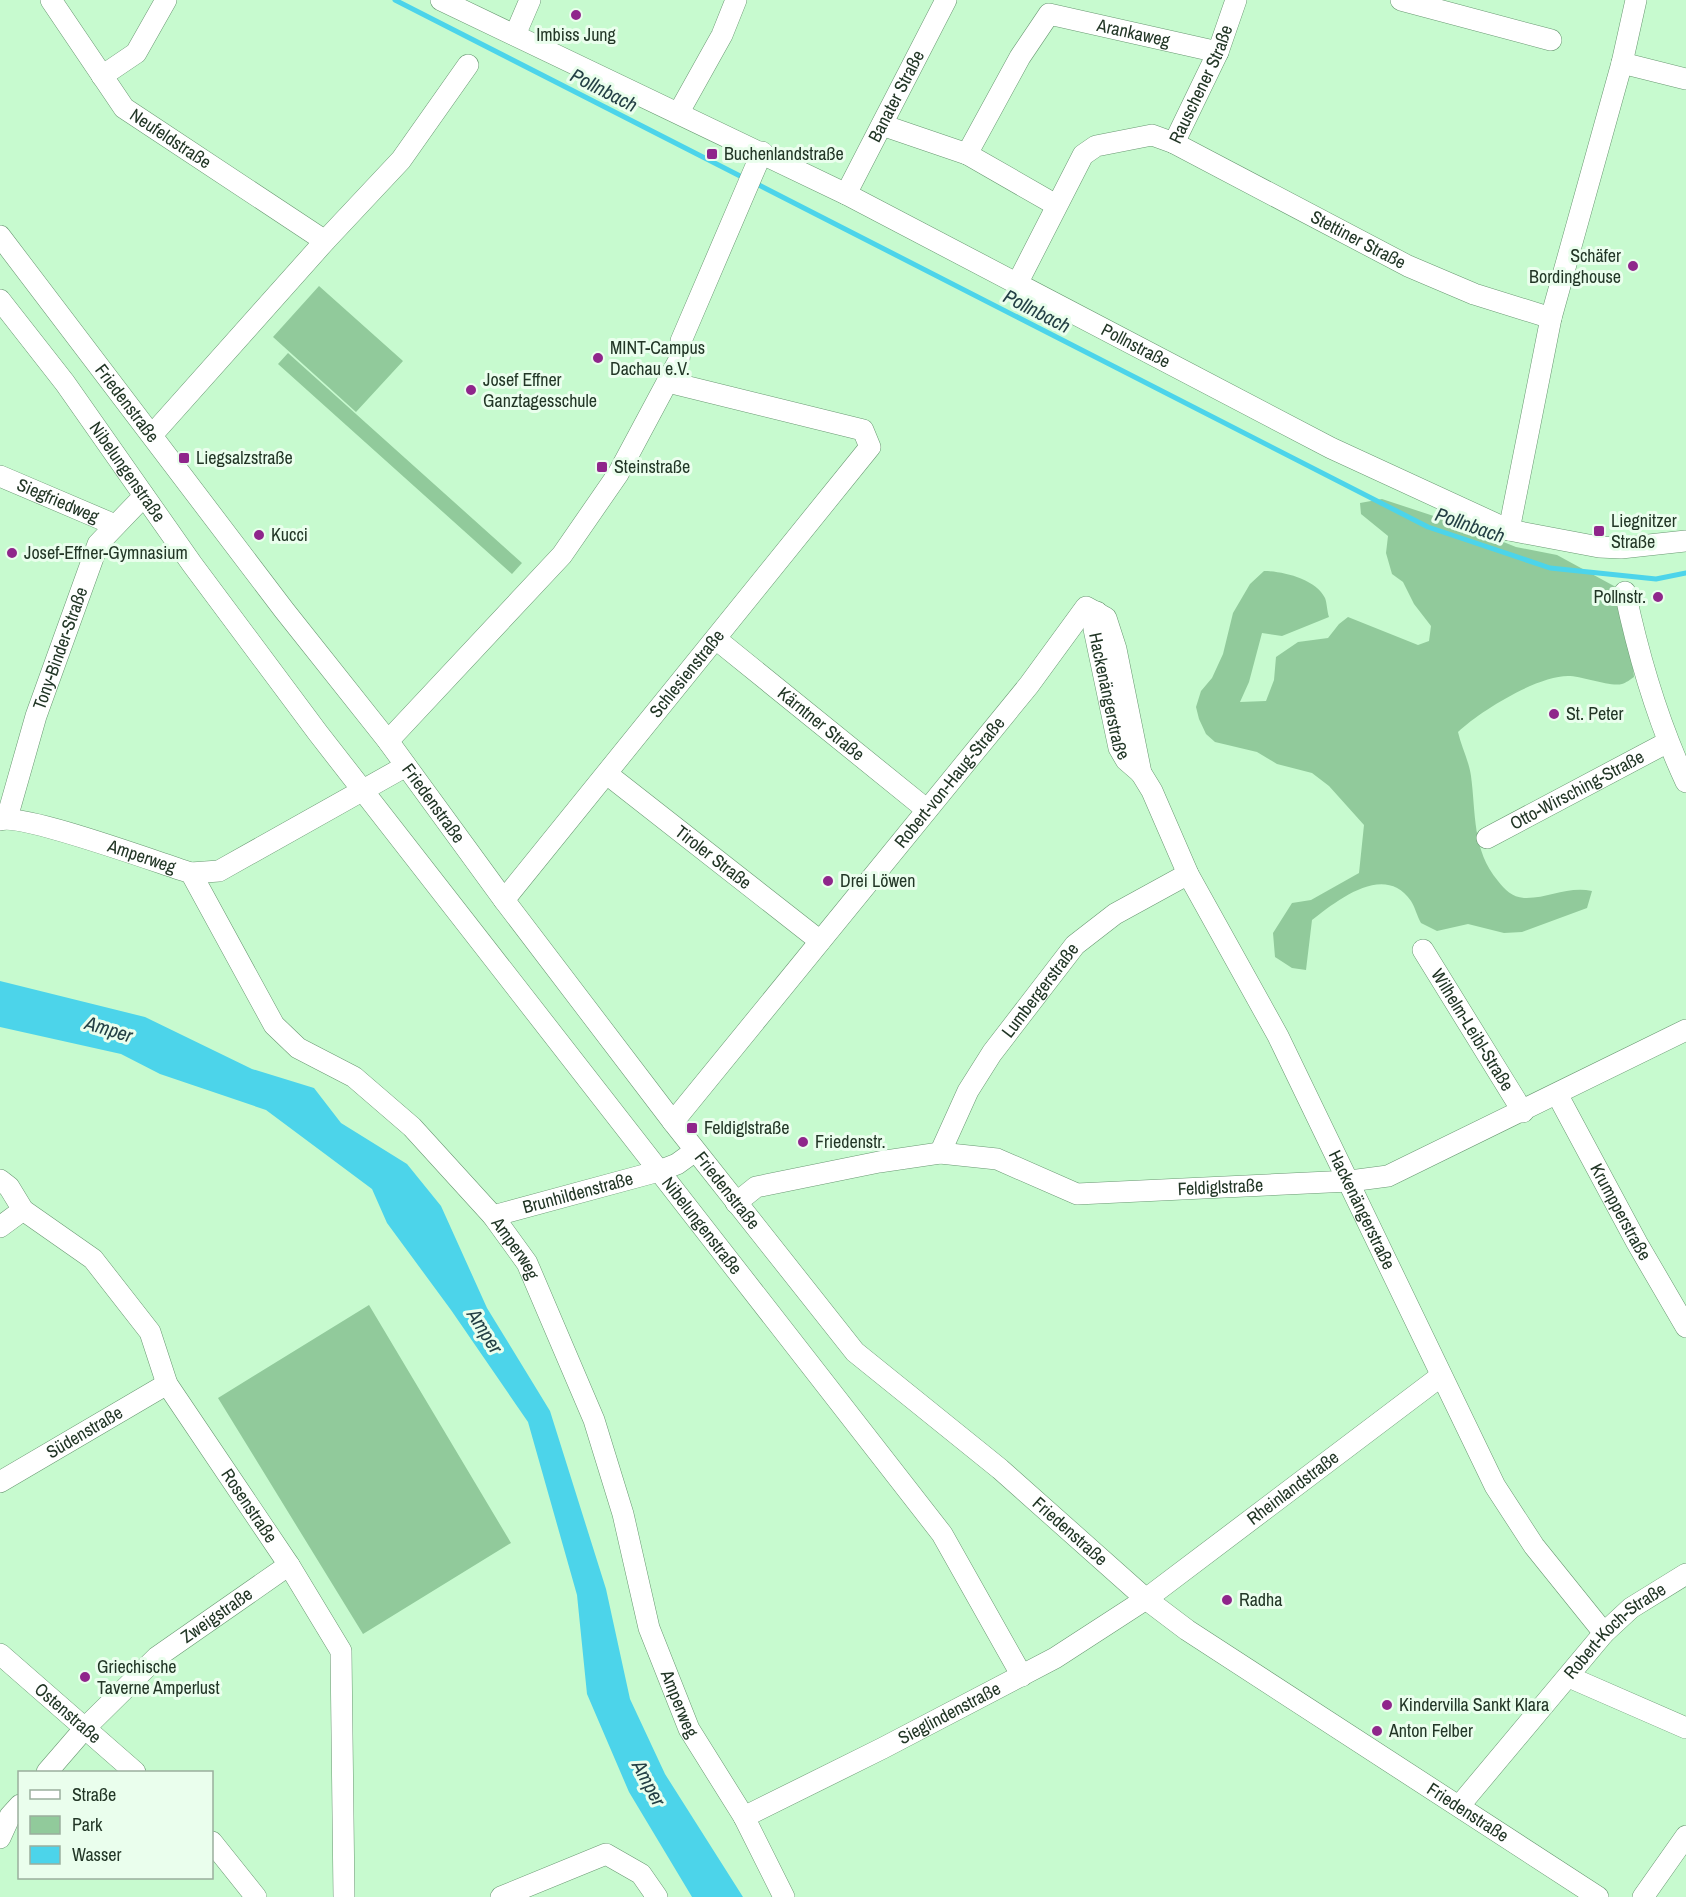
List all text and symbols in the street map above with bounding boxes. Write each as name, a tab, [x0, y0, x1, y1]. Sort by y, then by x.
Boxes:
marker: Imbiss Jung	[569, 8, 583, 22]
street label: Arankaweg	[1094, 12, 1173, 53]
street label: Rauschener Straße	[1163, 21, 1238, 148]
place label: Imbiss Jung	[536, 22, 617, 47]
street label: Banater Straße	[862, 46, 930, 146]
water label: Pollnbach	[566, 61, 642, 118]
street label: Neufeldstraße	[125, 102, 216, 174]
place label: Buchenlandstraße	[724, 141, 844, 166]
marker: Buchenlandstraße	[705, 147, 719, 161]
street label: Stettiner Straße	[1306, 204, 1410, 275]
place label: Schäfer Bordinghouse	[1529, 243, 1621, 289]
marker: Schäfer Bordinghouse	[1626, 259, 1640, 273]
water label: Pollnbach	[999, 282, 1075, 339]
street label: Pollnstraße	[1097, 317, 1175, 374]
place label: MINT-Campus Dachau e.V.	[610, 335, 705, 381]
marker: MINT-Campus Dachau e.V.	[591, 351, 605, 365]
street label: Friedenstraße	[89, 358, 165, 447]
place label: Josef Effner Ganztagesschule	[483, 367, 597, 413]
marker: Josef Effner Ganztagesschule	[464, 383, 478, 397]
street label: Nibelungenstraße	[84, 416, 172, 527]
place label: Liegsalzstraße	[196, 445, 293, 470]
marker: Liegsalzstraße	[177, 451, 191, 465]
place label: Steinstraße	[614, 454, 690, 479]
marker: Steinstraße	[595, 460, 609, 474]
street label: Siegfriedweg	[13, 472, 104, 529]
water label: Pollnbach	[1432, 500, 1509, 549]
place label: Liegnitzer Straße	[1611, 508, 1677, 554]
place label: Kucci	[271, 522, 308, 547]
marker: Liegnitzer Straße	[1592, 524, 1606, 538]
marker: Kucci	[252, 528, 266, 542]
place label: Josef-Effner-Gymnasium	[24, 540, 188, 565]
marker: Josef-Effner-Gymnasium	[5, 546, 19, 560]
street label: Tony-Binder-Straße	[26, 583, 94, 713]
place label: Pollnstr.	[1593, 584, 1646, 609]
marker: Pollnstr.	[1651, 590, 1665, 604]
street label: Schlesienstraße	[643, 624, 730, 723]
street label: Hackenängerstraße	[1083, 630, 1136, 764]
street label: Kärntner Straße	[773, 681, 870, 766]
place label: St. Peter	[1566, 701, 1624, 726]
marker: St. Peter	[1547, 707, 1561, 721]
street label: Robert-von-Haug-Straße	[888, 711, 1010, 853]
street label: Otto-Wirsching-Straße	[1505, 744, 1648, 836]
street label: Friedenstraße	[396, 758, 471, 848]
street label: Tiroler Straße	[670, 819, 757, 895]
street label: Amperweg	[104, 833, 180, 879]
place label: Drei Löwen	[840, 868, 915, 893]
marker: Drei Löwen	[821, 874, 835, 888]
street label: Lumbergerstraße	[995, 937, 1084, 1043]
street label: Wilhelm-Leibl-Straße	[1426, 964, 1520, 1096]
water label: Amper	[81, 1008, 137, 1049]
place label: Feldiglstraße	[704, 1115, 789, 1140]
marker: Feldiglstraße	[685, 1121, 699, 1135]
place label: Friedenstr.	[815, 1129, 886, 1154]
marker: Friedenstr.	[796, 1135, 810, 1149]
street label: Friedenstraße	[689, 1146, 766, 1234]
street label: Hackenängerstraße	[1323, 1146, 1402, 1273]
street label: Krumpperstraße	[1585, 1159, 1657, 1265]
street label: Brunhildenstraße	[520, 1166, 636, 1219]
street label: Nibelungenstraße	[656, 1171, 748, 1279]
street label: Feldiglstraße	[1177, 1172, 1264, 1201]
street label: Amperweg	[485, 1211, 546, 1284]
water label: Amper	[461, 1302, 510, 1359]
street label: Südenstraße	[41, 1400, 127, 1464]
street label: Rheinlandstraße	[1242, 1445, 1344, 1530]
street label: Rosenstraße	[216, 1463, 284, 1548]
street label: Friedenstraße	[1027, 1491, 1113, 1571]
street label: Robert-Koch-Straße	[1558, 1576, 1670, 1684]
street label: Zweigstraße	[176, 1581, 257, 1649]
place label: Radha	[1239, 1587, 1283, 1612]
marker: Radha	[1220, 1593, 1234, 1607]
place label: Griechische Taverne Amperlust	[97, 1654, 220, 1700]
street label: Amperweg	[655, 1665, 705, 1743]
marker: Griechische Taverne Amperlust	[78, 1670, 92, 1684]
street label: Sieglindenstraße	[893, 1676, 1005, 1750]
street label: Ostenstraße	[29, 1677, 107, 1749]
place label: Kindervilla Sankt Klara	[1399, 1692, 1549, 1717]
marker: Kindervilla Sankt Klara	[1380, 1698, 1394, 1712]
place label: Anton Felber	[1388, 1718, 1473, 1743]
marker: Anton Felber	[1370, 1724, 1384, 1738]
water label: Amper	[626, 1754, 673, 1811]
legend	[18, 1771, 213, 1879]
street label: Friedenstraße	[1422, 1776, 1514, 1848]
text: Straße	[72, 1782, 116, 1807]
text: Park	[72, 1812, 103, 1837]
text: Wasser	[72, 1842, 122, 1867]

